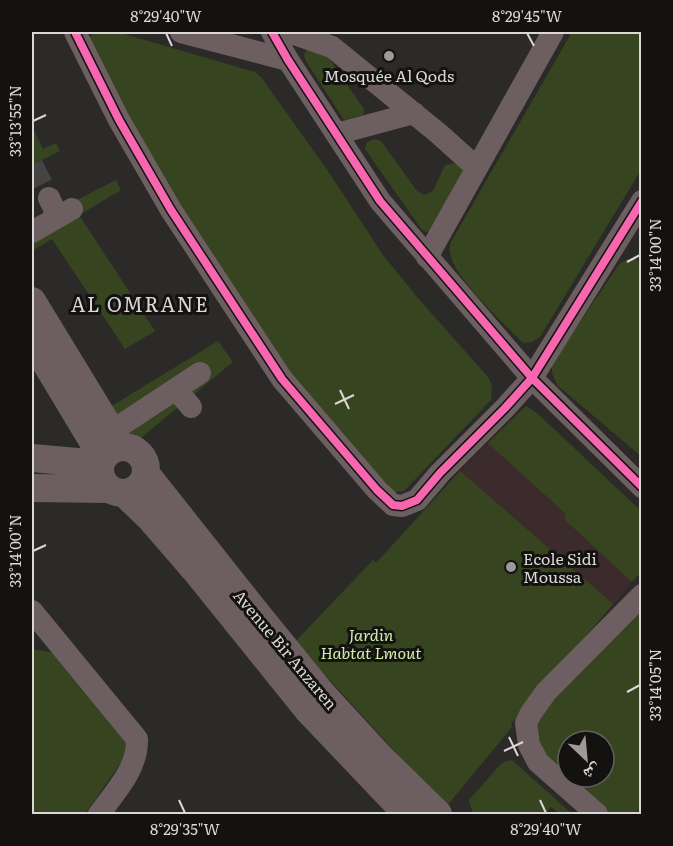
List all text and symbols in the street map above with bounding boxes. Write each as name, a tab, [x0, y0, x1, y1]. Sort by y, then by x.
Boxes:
text: 8°29'40"W	[130, 4, 202, 27]
text: 8°29'45"W	[492, 4, 563, 27]
marker: Mosquée Al Qods	[382, 49, 396, 63]
place label: Mosquée Al Qods	[324, 63, 454, 87]
text: 33°13'55"N	[3, 85, 26, 157]
text: 33°14'00"N	[643, 218, 666, 292]
district label: AL OMRANE	[71, 288, 209, 318]
text: 33°14'00"N	[3, 514, 26, 588]
place label: Ecole Sidi Moussa	[523, 546, 597, 588]
marker: Ecole Sidi Moussa	[504, 560, 518, 574]
street label: Avenue Bir Anzaren	[228, 584, 344, 715]
park label: Jardin Habtat Lmout	[320, 622, 422, 664]
text: 33°14'05"N	[643, 649, 666, 721]
north arrow	[556, 729, 616, 789]
text: ش	[580, 759, 606, 788]
text: 8°29'35"W	[150, 817, 221, 840]
text: 8°29'40"W	[510, 817, 582, 840]

